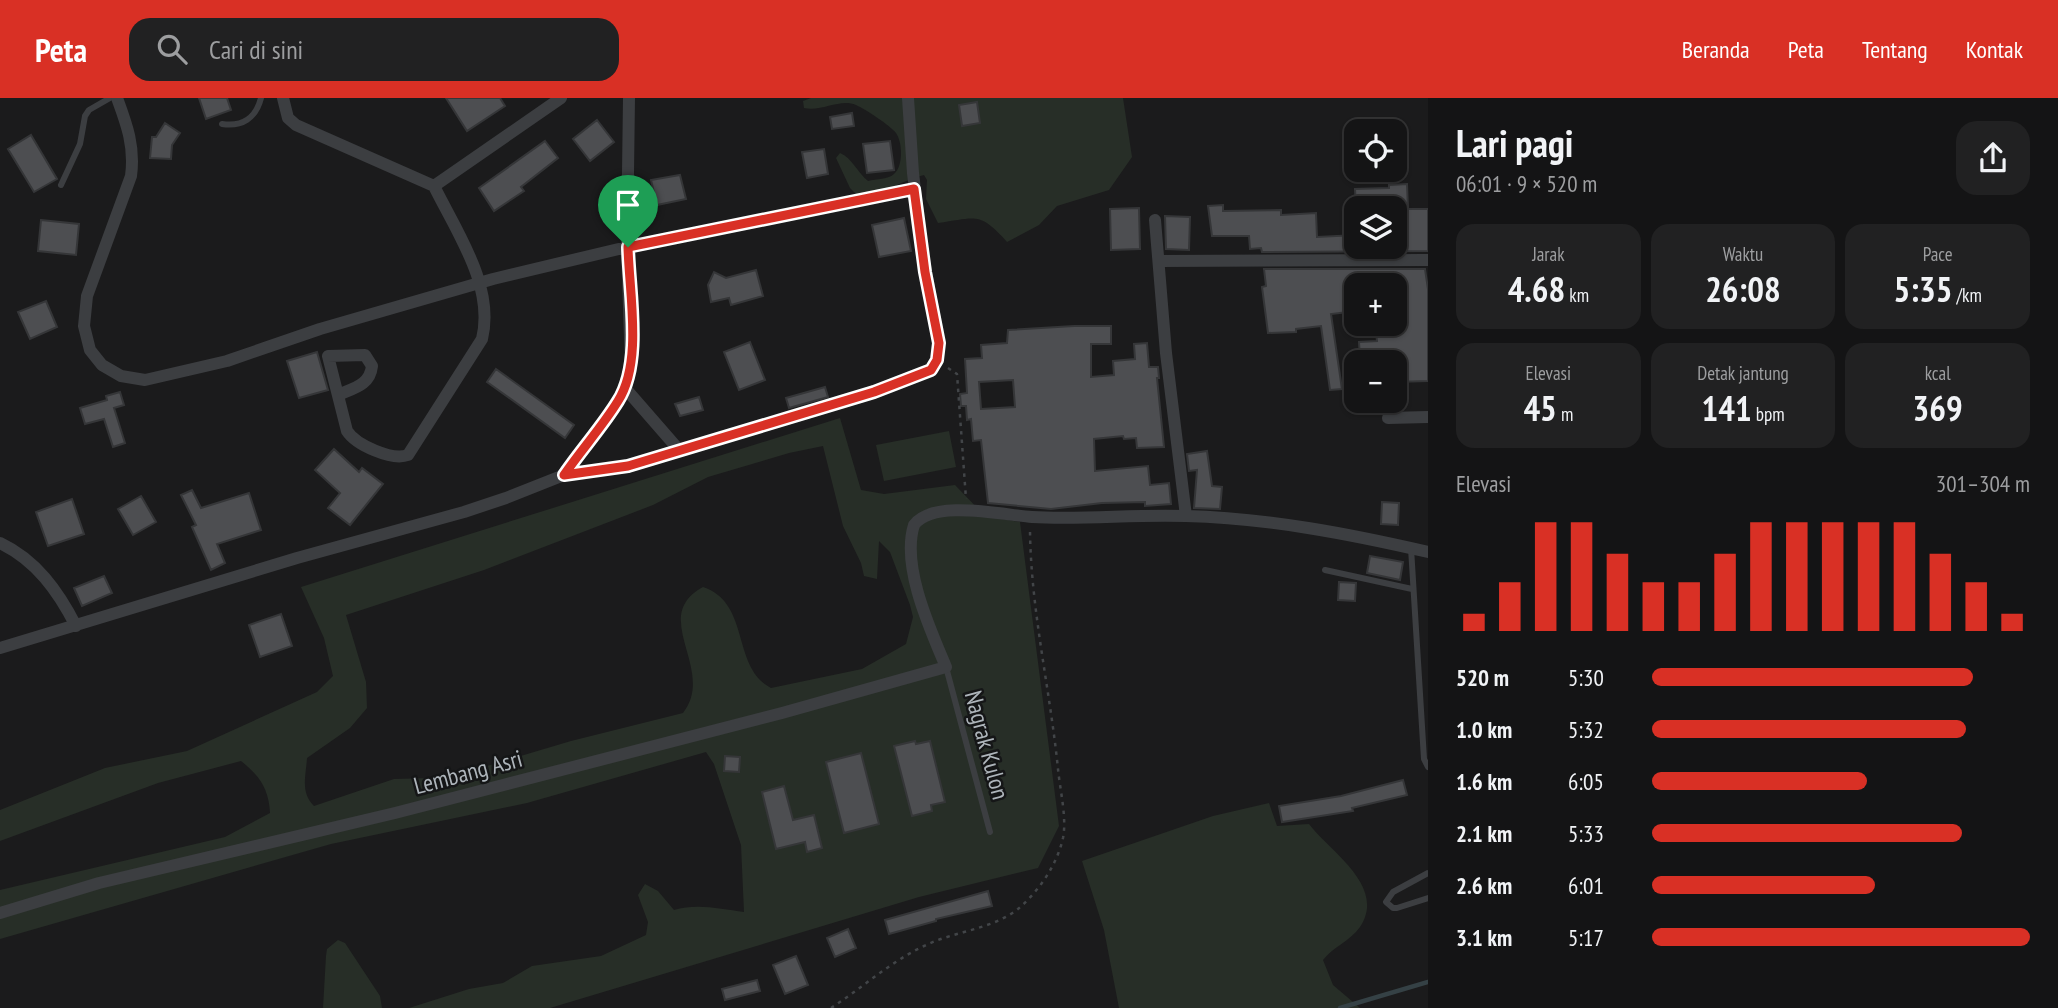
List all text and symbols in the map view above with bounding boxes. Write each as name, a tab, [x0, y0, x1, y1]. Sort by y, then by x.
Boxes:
search box	[129, 18, 619, 81]
text: Peta	[35, 28, 87, 71]
icon: search	[153, 30, 191, 68]
text: Cari di sini	[209, 33, 303, 66]
text: Beranda	[1682, 34, 1750, 65]
text: Peta	[1788, 34, 1824, 65]
text: Tentang	[1862, 34, 1928, 65]
text: Kontak	[1966, 34, 2023, 65]
text: Lari pagi	[1456, 118, 1573, 167]
map controls	[1344, 119, 1407, 413]
button: locate	[1344, 119, 1407, 182]
button: share	[1956, 121, 2030, 195]
text: 06:01 · 9 × 520 m	[1456, 169, 1597, 198]
pin	[598, 175, 658, 247]
icon: arrive	[609, 186, 647, 224]
button: layers	[1344, 196, 1407, 259]
text: Jarak	[1532, 242, 1565, 266]
text: Waktu	[1723, 242, 1763, 266]
text: Pace	[1923, 242, 1953, 266]
text: 4.68	[1508, 266, 1565, 312]
text: 26:08	[1705, 266, 1781, 312]
text: 5:35	[1893, 266, 1952, 312]
button: +	[1344, 273, 1407, 336]
text: km	[1565, 283, 1589, 307]
text: /km	[1952, 283, 1982, 307]
button: −	[1344, 350, 1407, 413]
text: Elevasi	[1526, 361, 1571, 385]
text: Detak jantung	[1697, 361, 1789, 385]
text: kcal	[1925, 361, 1951, 385]
text: 45	[1523, 385, 1557, 431]
text: 141	[1701, 385, 1752, 431]
text: 369	[1913, 385, 1963, 431]
text: m	[1557, 402, 1573, 426]
text: bpm	[1752, 402, 1785, 426]
text: Elevasi	[1456, 469, 1511, 498]
text: 301–304 m	[1936, 469, 2030, 498]
text: 520 m	[1456, 663, 1509, 692]
text: 5:30	[1568, 663, 1604, 692]
street label: Nagrak Kulon	[958, 687, 1016, 803]
text: 1.0 km	[1456, 715, 1512, 744]
text: 5:32	[1568, 715, 1604, 744]
street label: Lembang Asri	[410, 743, 526, 801]
text: 1.6 km	[1456, 767, 1512, 796]
text: 6:05	[1568, 767, 1604, 796]
text: 2.1 km	[1456, 819, 1512, 848]
text: 5:33	[1568, 819, 1604, 848]
text: 2.6 km	[1456, 871, 1512, 900]
text: 6:01	[1568, 871, 1604, 900]
text: 3.1 km	[1456, 923, 1512, 952]
text: 5:17	[1568, 923, 1604, 952]

